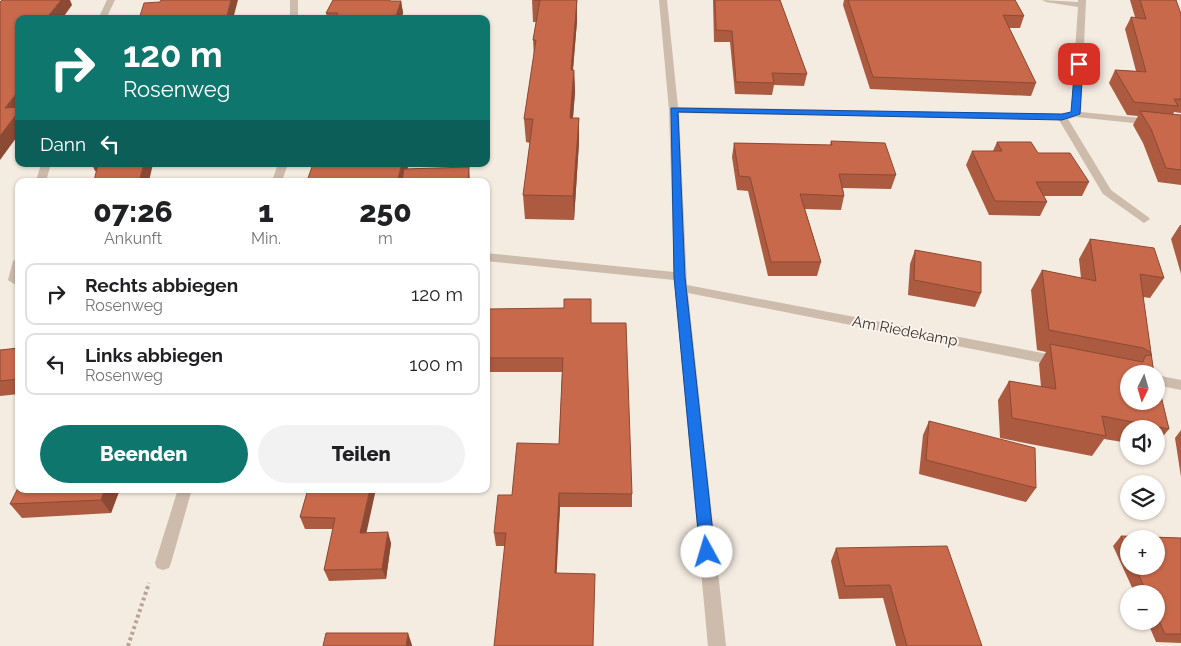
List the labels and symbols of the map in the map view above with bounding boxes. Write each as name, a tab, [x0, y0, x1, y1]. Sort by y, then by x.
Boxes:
pin	[1058, 43, 1100, 85]
street label: Am Riedekamp	[851, 312, 959, 350]
north arrow	[1120, 365, 1165, 410]
position arrow	[680, 525, 732, 577]

